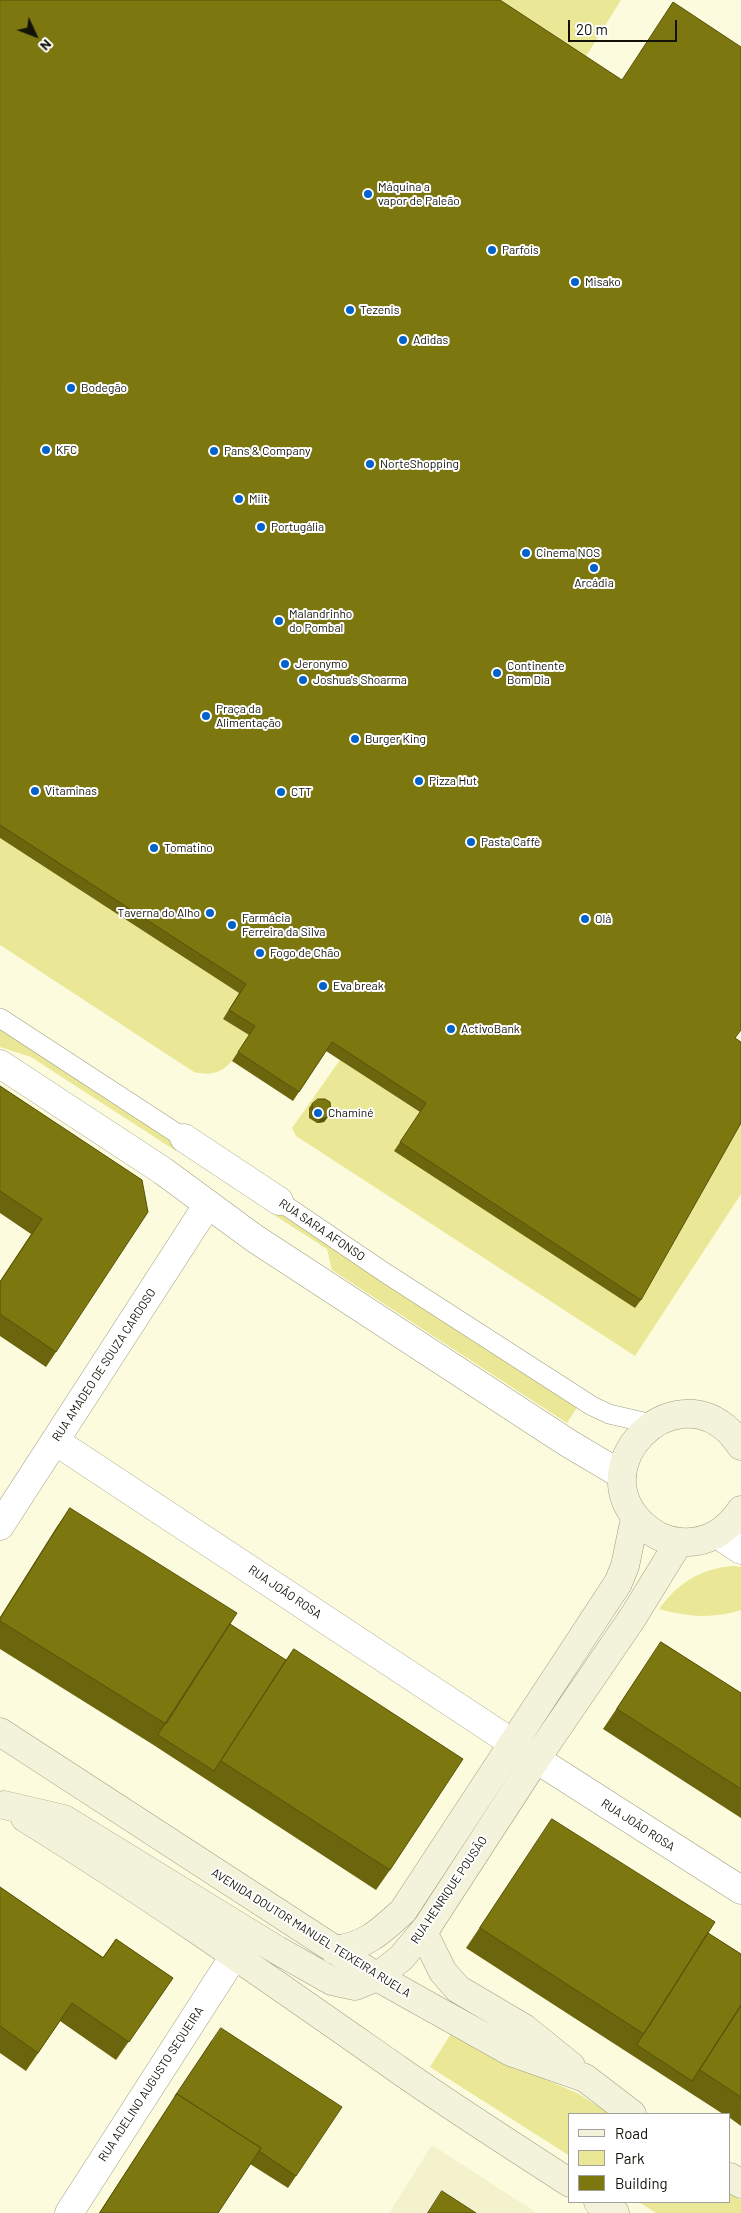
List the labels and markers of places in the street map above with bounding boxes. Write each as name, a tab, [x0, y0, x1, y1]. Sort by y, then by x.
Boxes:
place label: Máquina a vapor de Paleão	[378, 180, 460, 208]
marker: Máquina a vapor de Paleão	[362, 188, 374, 200]
place label: Parfois	[502, 243, 539, 257]
marker: Parfois	[486, 244, 498, 256]
place label: Misako	[585, 275, 621, 289]
marker: Misako	[569, 276, 581, 288]
place label: Tezenis	[360, 303, 399, 317]
marker: Tezenis	[344, 304, 356, 316]
place label: Adidas	[413, 333, 448, 347]
marker: Adidas	[397, 334, 409, 346]
place label: Bodegão	[81, 381, 127, 395]
marker: Bodegão	[65, 382, 77, 394]
place label: KFC	[56, 443, 77, 457]
marker: KFC	[40, 444, 52, 456]
place label: Pans & Company	[224, 444, 311, 458]
marker: Pans & Company	[208, 445, 220, 457]
place label: NorteShopping	[380, 457, 459, 471]
marker: NorteShopping	[364, 458, 376, 470]
place label: Miit	[249, 492, 268, 506]
marker: Miit	[233, 493, 245, 505]
place label: Portugália	[271, 520, 324, 534]
marker: Portugália	[255, 521, 267, 533]
place label: Cinema NOS	[536, 546, 600, 560]
marker: Cinema NOS	[520, 547, 532, 559]
marker: Arcádia	[588, 562, 600, 574]
place label: Arcádia	[574, 576, 614, 590]
place label: Malandrinho do Pombal	[289, 607, 352, 635]
marker: Malandrinho do Pombal	[273, 615, 285, 627]
place label: Jeronymo	[295, 657, 347, 671]
marker: Jeronymo	[279, 658, 291, 670]
place label: Continente Bom Dia	[507, 659, 565, 687]
marker: Continente Bom Dia	[491, 667, 503, 679]
place label: Joshua's Shoarma	[313, 673, 407, 687]
marker: Joshua's Shoarma	[297, 674, 309, 686]
place label: Praça da Alimentação	[216, 702, 281, 730]
marker: Praça da Alimentação	[200, 710, 212, 722]
place label: Burger King	[365, 732, 426, 746]
marker: Burger King	[349, 733, 361, 745]
place label: Pizza Hut	[429, 774, 477, 788]
marker: Pizza Hut	[413, 775, 425, 787]
place label: Vitaminas	[45, 784, 97, 798]
marker: Vitaminas	[29, 785, 41, 797]
place label: CTT	[291, 785, 312, 799]
marker: CTT	[275, 786, 287, 798]
place label: Pasta Caffè	[481, 835, 541, 849]
marker: Pasta Caffè	[465, 836, 477, 848]
place label: Tomatino	[164, 841, 213, 855]
marker: Tomatino	[148, 842, 160, 854]
place label: Taverna do Alho	[118, 906, 200, 920]
marker: Taverna do Alho	[204, 907, 216, 919]
place label: Farmácia Ferreira da Silva	[242, 911, 325, 939]
place label: Olá	[595, 912, 611, 926]
marker: Olá	[579, 913, 591, 925]
marker: Farmácia Ferreira da Silva	[226, 919, 238, 931]
place label: Fogo de Chão	[270, 946, 340, 960]
marker: Fogo de Chão	[254, 947, 266, 959]
place label: Eva break	[333, 979, 384, 993]
marker: Eva break	[317, 980, 329, 992]
place label: ActivoBank	[461, 1022, 520, 1036]
marker: ActivoBank	[445, 1023, 457, 1035]
place label: Chaminé	[328, 1106, 374, 1120]
marker: Chaminé	[312, 1107, 324, 1119]

